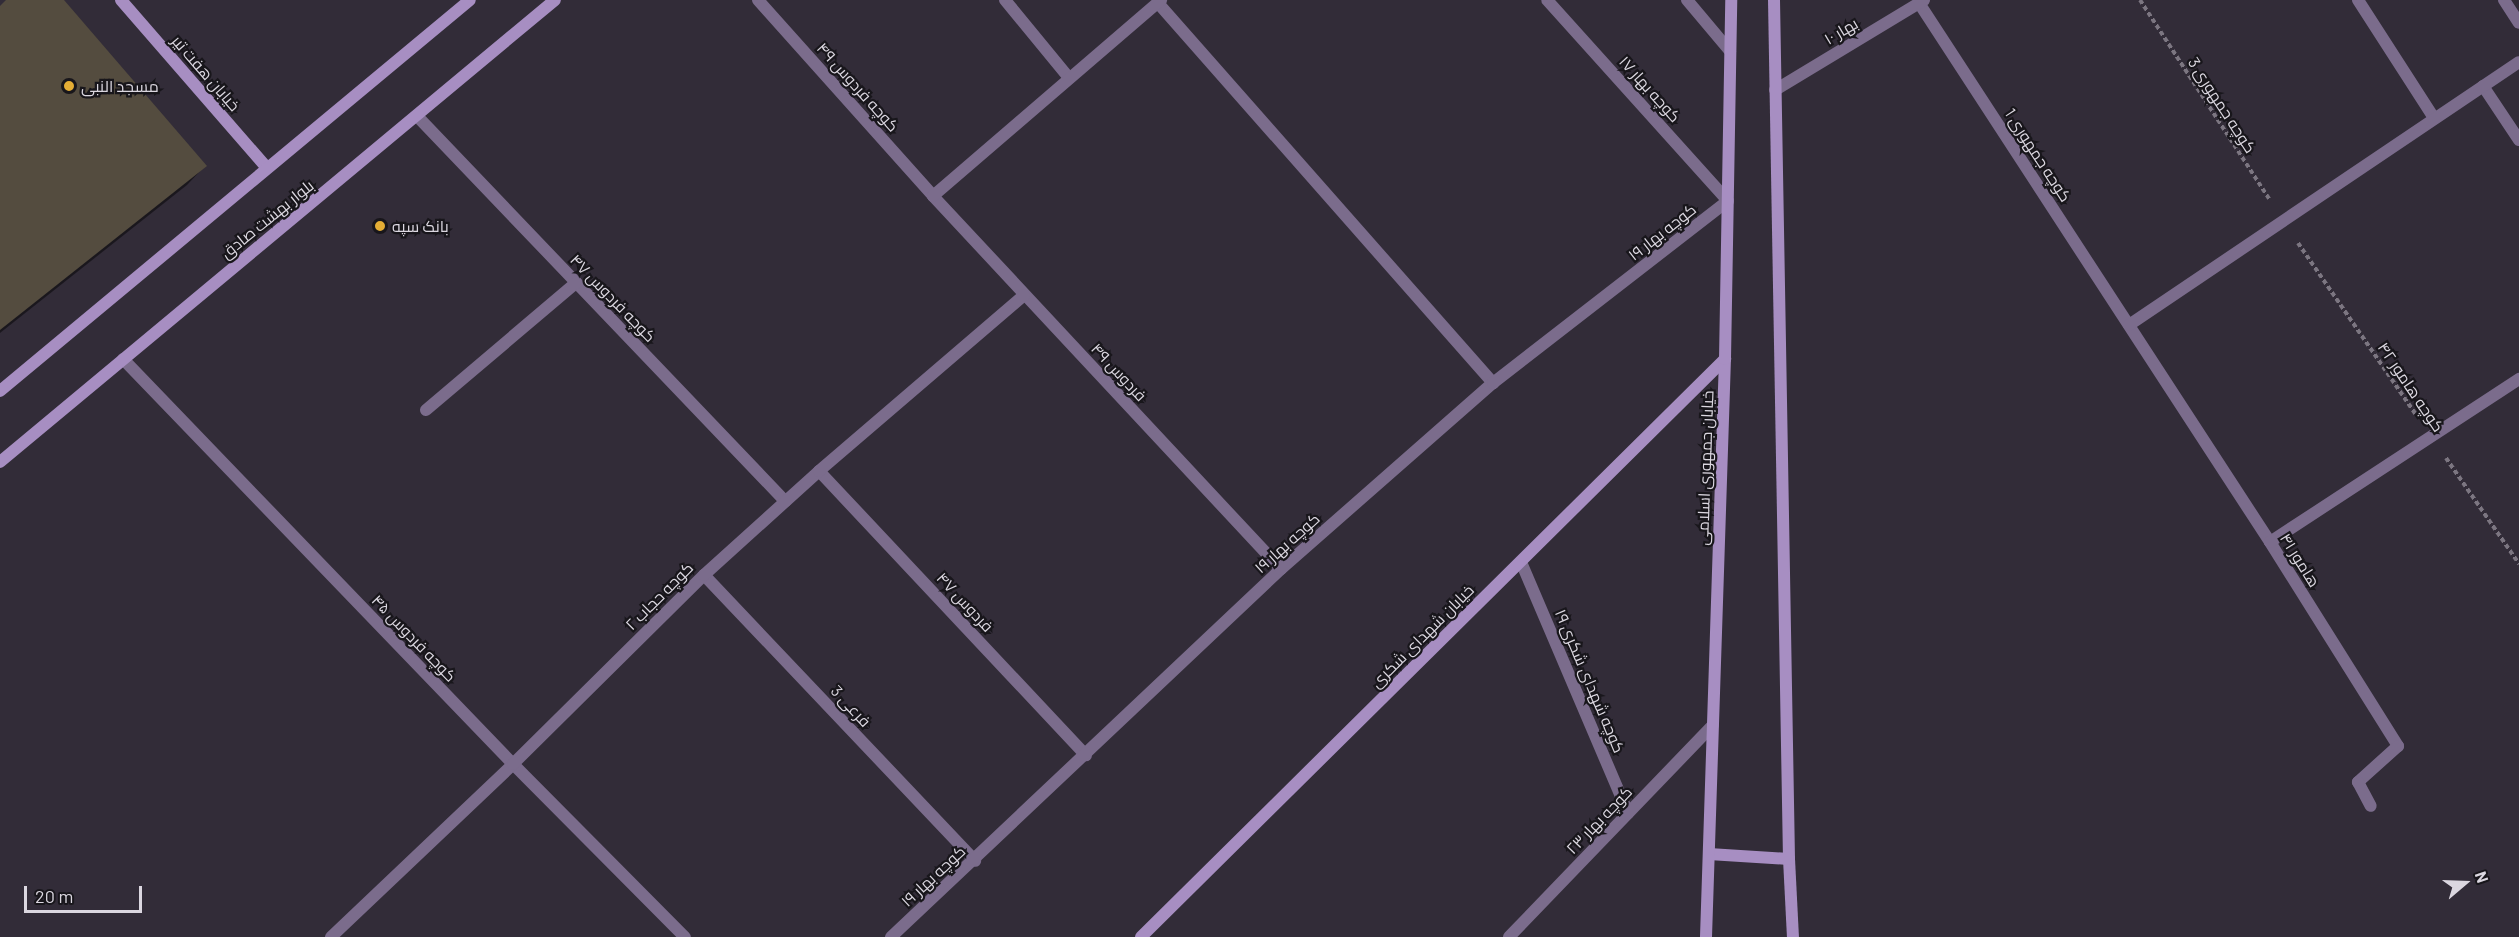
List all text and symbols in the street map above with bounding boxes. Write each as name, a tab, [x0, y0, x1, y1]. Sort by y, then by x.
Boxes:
street label: بهار ۱۰	[1821, 14, 1861, 48]
street label: خیابان هفت تیر	[168, 31, 244, 115]
street label: کوچه فردوس ۴۹	[813, 39, 903, 135]
street label: کوچه بهار ۱۷	[1615, 52, 1685, 126]
street label: کوچه جمهوری 3	[2184, 54, 2260, 156]
place label: مسجد النبی	[81, 76, 159, 96]
marker: مسجد النبی	[62, 79, 76, 93]
street label: کوچه جمهوری 1	[2001, 105, 2075, 205]
street label: بلوار بهشت صادق	[217, 176, 317, 262]
street label: کوچه بهار ۱۹	[1624, 200, 1700, 264]
place label: بانک سپه	[392, 216, 449, 236]
marker: بانک سپه	[373, 219, 387, 233]
street label: کوچه فردوس ۴۷	[566, 250, 660, 346]
street label: فردوس ۴۹	[1087, 339, 1151, 405]
street label: کوچه هامور ۴۲	[2374, 339, 2448, 435]
street label: خیابان جمهوری اسلامی	[1693, 390, 1717, 546]
street label: کوچه بهار ۱۹	[1251, 509, 1323, 577]
street label: هامور ۴۱	[2276, 529, 2324, 591]
street label: کوچه حجاب ۲	[621, 558, 697, 634]
street label: فردوس ۴۷	[933, 568, 997, 636]
street label: خیابان شهدای شکری	[1366, 580, 1478, 692]
street label: کوچه فردوس ۴۵	[368, 591, 460, 685]
street label: کوچه شهدای شکری ۱۹	[1551, 606, 1629, 756]
street label: فرعی 3	[827, 681, 875, 731]
street label: کوچه بهار ۲۳	[1562, 782, 1636, 858]
street label: کوچه بهار ۱۹	[897, 841, 969, 911]
north arrow	[2435, 853, 2495, 913]
text: N	[2472, 869, 2493, 885]
scale bar	[27, 874, 146, 912]
text: 20 m	[35, 885, 73, 907]

